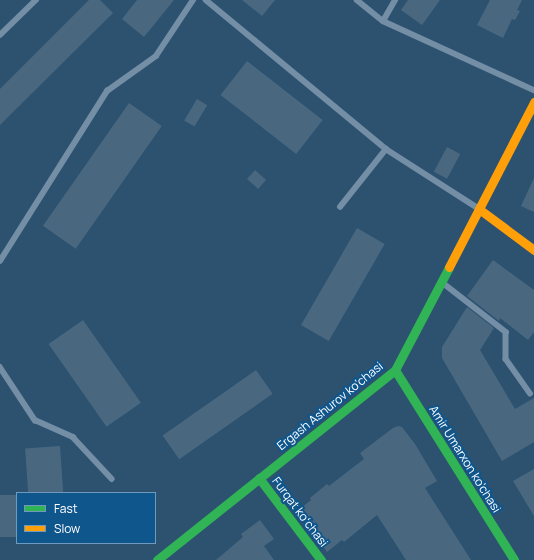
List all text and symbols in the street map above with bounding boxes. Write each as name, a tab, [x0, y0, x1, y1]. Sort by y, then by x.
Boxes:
street label: Ergash Ashurov ko'chasi	[274, 359, 386, 453]
street label: Amir Umarxon ko'chasi	[426, 403, 504, 515]
street label: Furqat koʻchasi	[269, 474, 331, 550]
legend	[16, 492, 156, 544]
text: Fast	[54, 500, 78, 517]
text: Slow	[54, 520, 80, 537]

